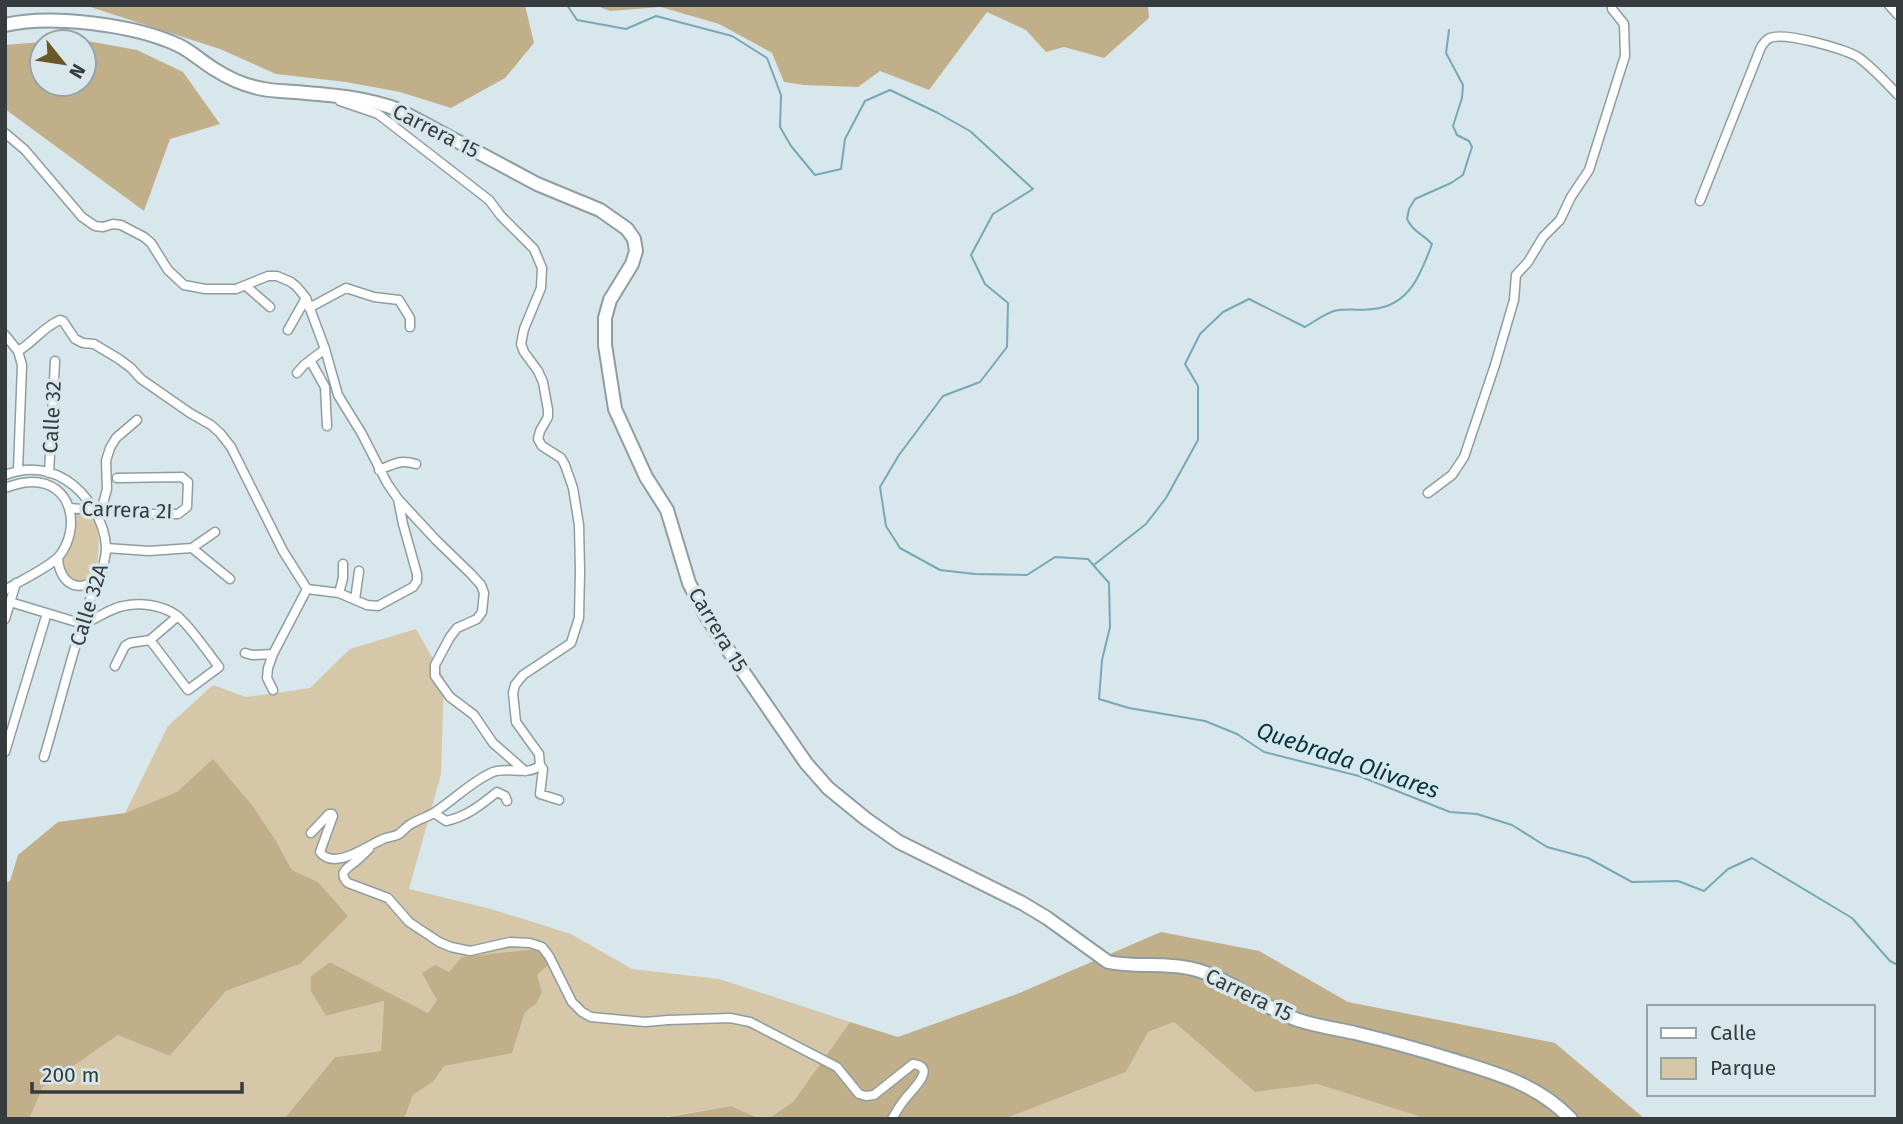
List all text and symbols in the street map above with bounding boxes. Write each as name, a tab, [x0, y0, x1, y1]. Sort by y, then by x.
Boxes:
north arrow	[28, 28, 98, 98]
text: N	[64, 60, 90, 82]
street label: Carrera 15	[388, 98, 484, 164]
street label: Calle 32	[37, 380, 67, 454]
street label: Carrera 2I	[81, 495, 173, 525]
street label: Calle 32A	[64, 561, 114, 649]
street label: Carrera 15	[683, 583, 753, 677]
water label: Quebrada Olivares	[1253, 716, 1443, 805]
street label: Carrera 15	[1201, 963, 1297, 1027]
legend	[1647, 1005, 1875, 1096]
text: Calle	[1710, 1020, 1756, 1046]
scale bar	[32, 1050, 242, 1094]
text: Parque	[1710, 1055, 1776, 1081]
text: 200 m	[42, 1062, 99, 1088]

